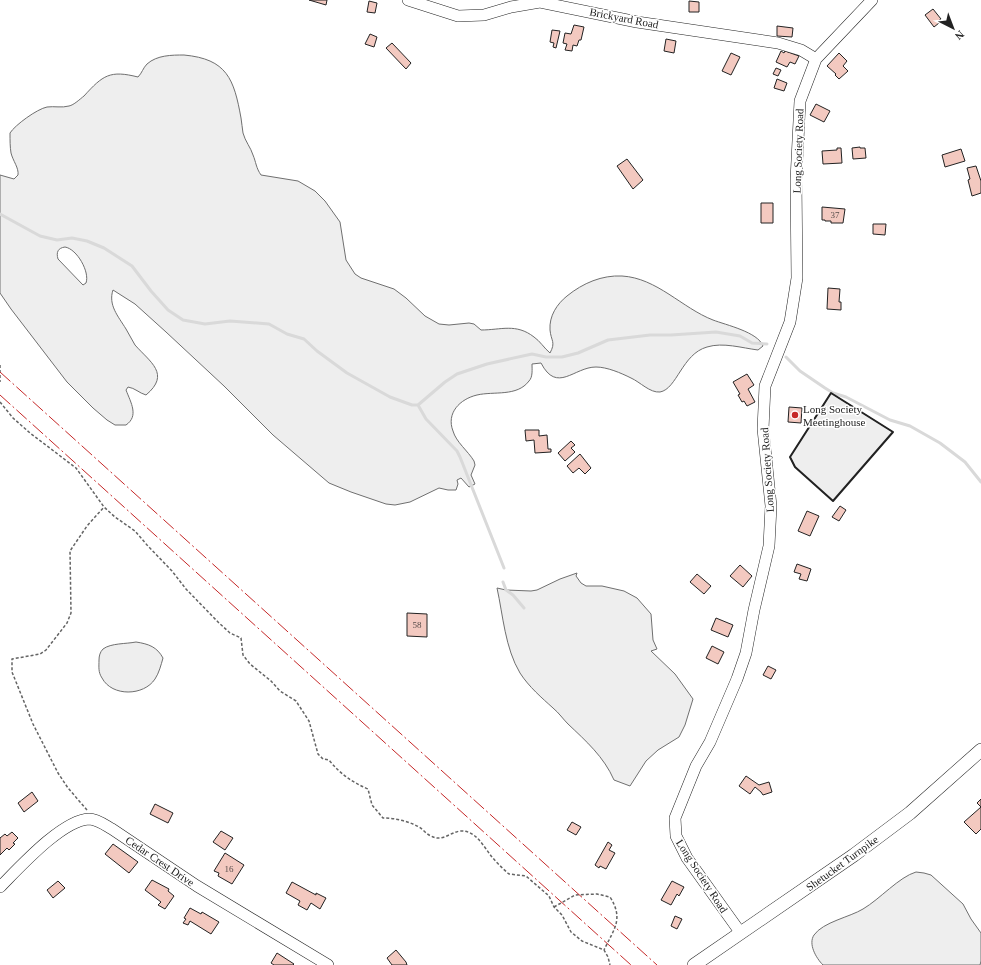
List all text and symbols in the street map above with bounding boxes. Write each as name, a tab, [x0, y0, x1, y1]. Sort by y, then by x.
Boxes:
street label: Brickyard Road	[589, 5, 660, 31]
north arrow	[933, 8, 973, 48]
text: N	[953, 28, 967, 43]
street label: Long Society Road	[791, 108, 805, 194]
house number: 37	[831, 210, 840, 220]
place label: Long Society Meetinghouse	[803, 403, 865, 428]
marker: Long Society Meetinghouse	[790, 410, 800, 420]
street label: Long Society Road	[758, 427, 776, 513]
house number: 58	[413, 620, 422, 630]
street label: Shetucket Turnpike	[804, 833, 880, 893]
street label: Cedar Crest Drive	[123, 834, 197, 888]
street label: Long Society Road	[674, 837, 730, 915]
house number: 16	[225, 864, 234, 874]

